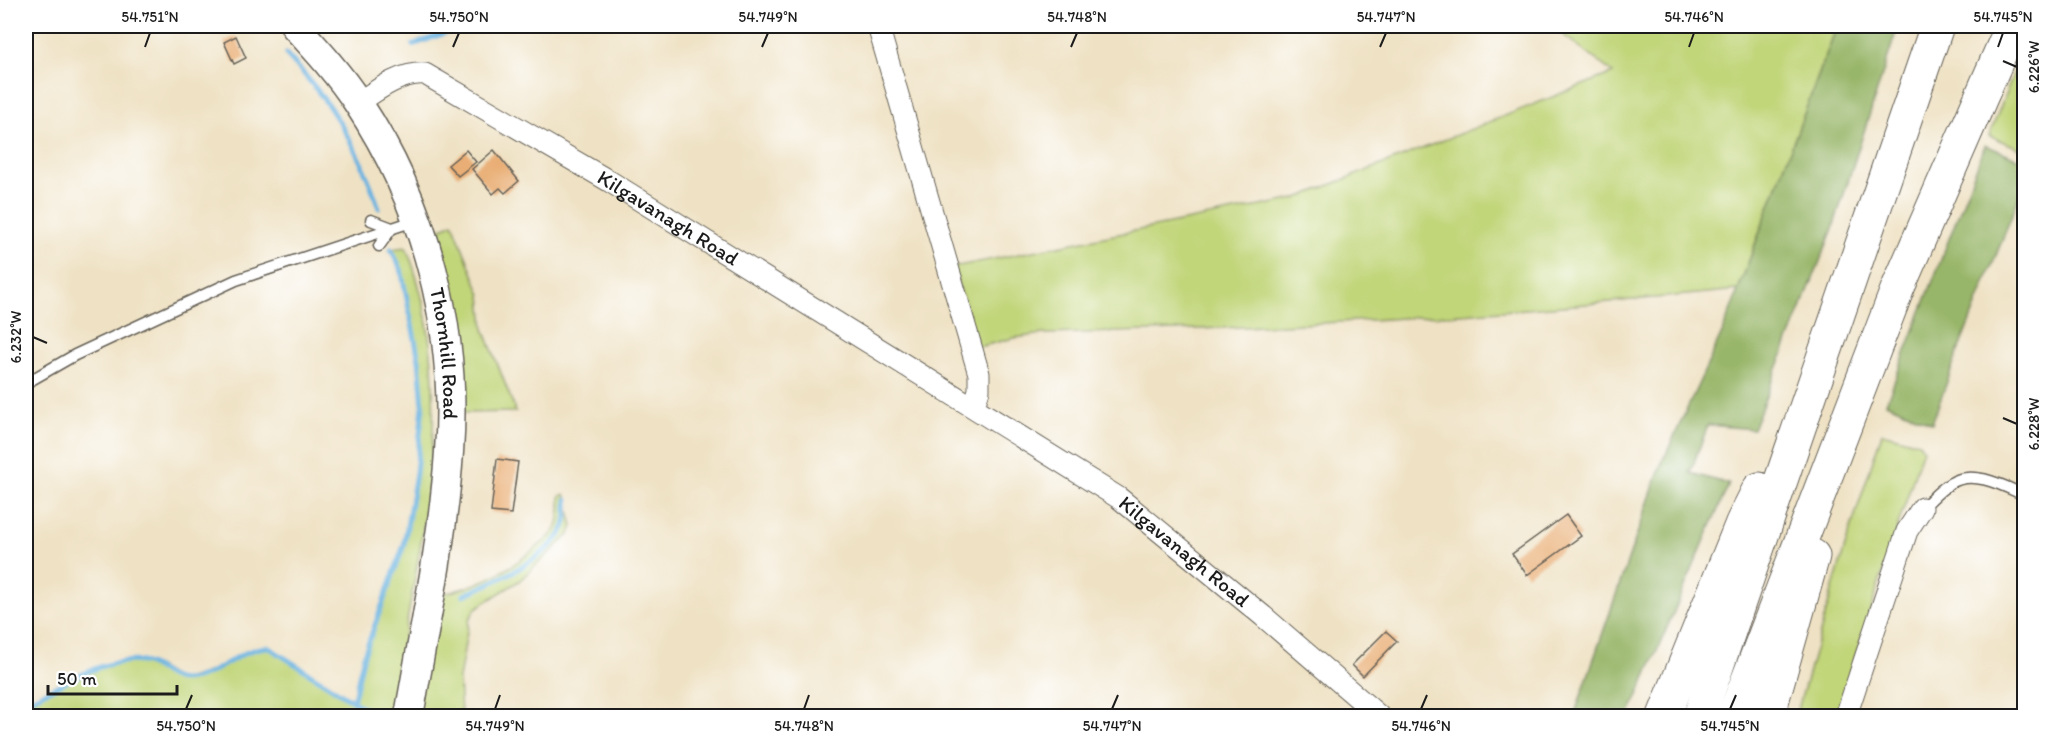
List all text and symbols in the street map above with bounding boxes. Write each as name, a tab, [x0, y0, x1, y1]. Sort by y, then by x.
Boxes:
text: 54.751°N	[121, 8, 179, 26]
text: 54.750°N	[429, 8, 489, 26]
text: 54.749°N	[738, 8, 798, 26]
text: 54.748°N	[1047, 8, 1107, 26]
text: 54.747°N	[1356, 8, 1416, 26]
text: 54.746°N	[1664, 8, 1724, 26]
text: 54.745°N	[1973, 8, 2033, 26]
text: 6.226°W	[2025, 41, 2043, 93]
street label: Kilgavanagh Road	[593, 164, 744, 271]
street label: Thornhill Road	[425, 285, 464, 420]
text: 6.232°W	[7, 310, 25, 363]
text: 6.228°W	[2025, 397, 2043, 450]
street label: Kilgavanagh Road	[1114, 490, 1255, 612]
scale bar	[48, 658, 177, 696]
text: 50 m	[57, 668, 97, 690]
text: 54.750°N	[156, 717, 216, 735]
text: 54.749°N	[465, 717, 525, 735]
text: 54.748°N	[774, 717, 834, 735]
text: 54.747°N	[1082, 717, 1142, 735]
text: 54.746°N	[1391, 717, 1451, 735]
text: 54.745°N	[1700, 717, 1760, 735]

